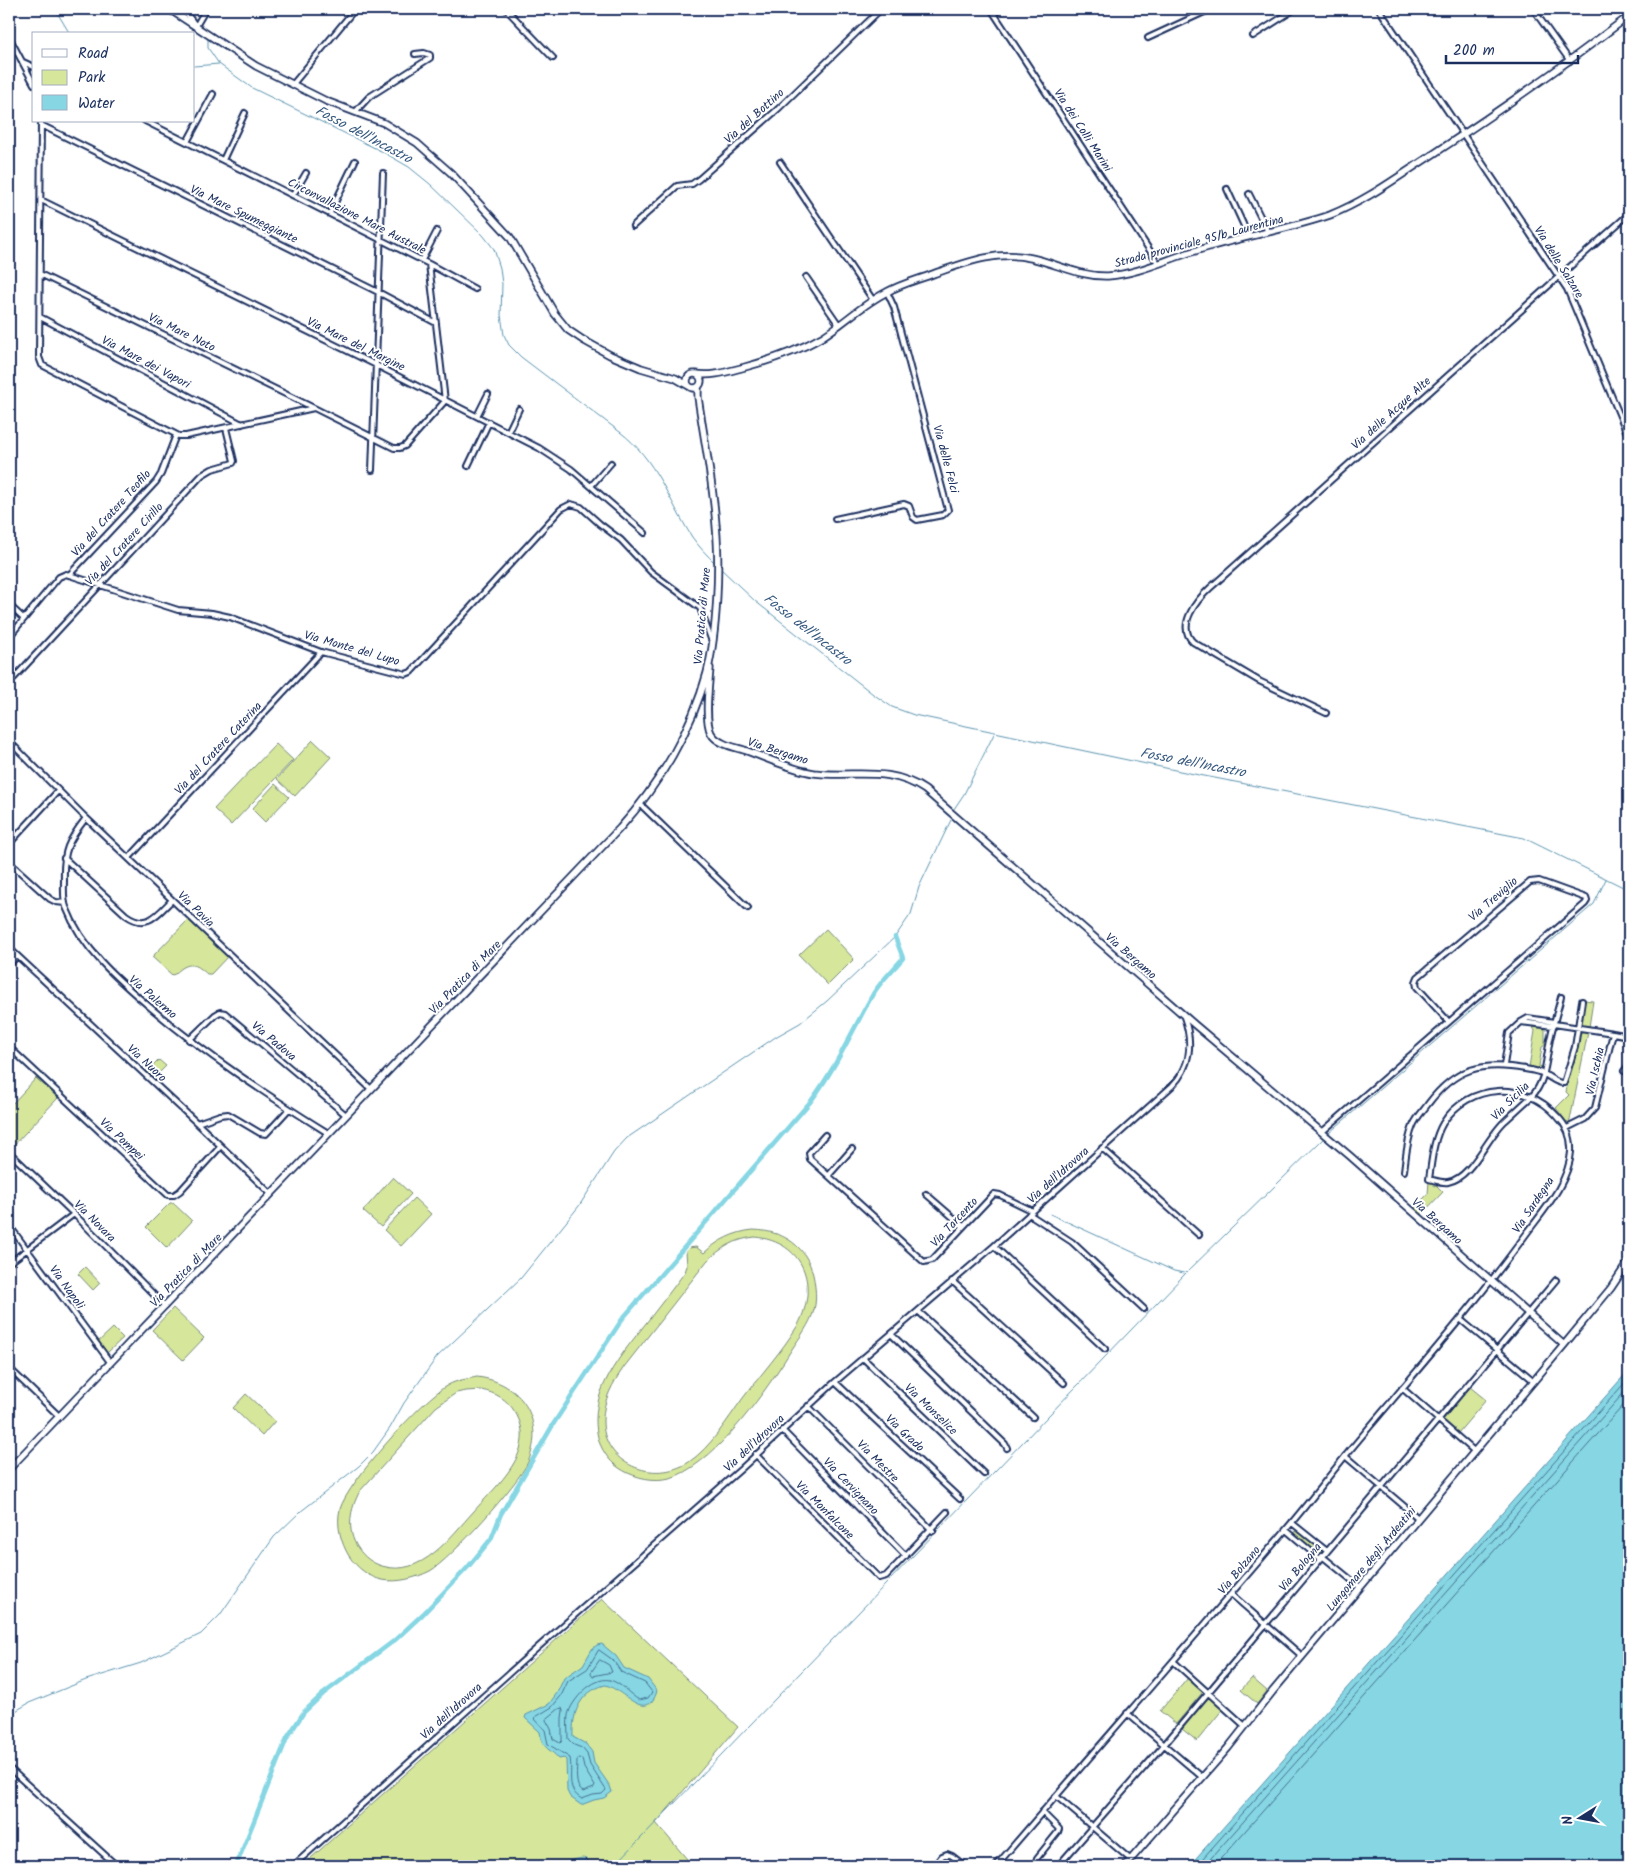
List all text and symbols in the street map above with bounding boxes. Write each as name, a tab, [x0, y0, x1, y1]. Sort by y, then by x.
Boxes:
legend	[32, 32, 195, 122]
scale bar	[1446, 32, 1578, 64]
text: 200 m	[1453, 39, 1495, 63]
text: Road	[78, 42, 109, 66]
text: Park	[78, 66, 106, 90]
street label: Via del Bottino	[720, 84, 789, 149]
street label: Via dei Colli Marini	[1048, 85, 1117, 177]
text: Water	[78, 92, 115, 116]
water label: Fosso dell'Incastro	[311, 100, 417, 170]
street label: Circonvallazione Mare Australe	[284, 173, 430, 260]
street label: Via Mare Spumeggiante	[187, 180, 302, 249]
street label: Strada provinciale 95/b Laurentina	[1112, 210, 1286, 273]
street label: Via delle Salzare	[1529, 222, 1589, 303]
street label: Via Mare Noto	[145, 308, 219, 357]
street label: Via Mare del Margine	[303, 312, 409, 377]
street label: Via Mare dei Vapori	[98, 331, 195, 394]
street label: Via delle Acque Alte	[1347, 372, 1436, 454]
street label: Via delle Felci	[927, 423, 964, 496]
street label: Via del Cratere Teofilo	[67, 465, 156, 561]
street label: Via del Cratere Cirillo	[81, 498, 168, 590]
street label: Via Pratica di Mare	[689, 566, 716, 665]
water label: Fosso dell'Incastro	[759, 588, 857, 672]
street label: Via Monte del Lupo	[302, 626, 402, 671]
street label: Via del Cratere Caterina	[170, 697, 267, 799]
street label: Via Bergamo	[745, 733, 811, 770]
water label: Fosso dell'Incastro	[1138, 742, 1249, 784]
street label: Via Treviglio	[1464, 872, 1522, 926]
street label: Via Pavia	[173, 887, 219, 932]
street label: Via Bergamo	[1101, 929, 1161, 984]
street label: Via Pratica di Mare	[425, 935, 506, 1019]
street label: Via Palermo	[124, 971, 181, 1024]
street label: Via Padova	[247, 1017, 301, 1066]
street label: Via Nuoro	[122, 1040, 171, 1087]
street label: Via Ischia	[1581, 1045, 1610, 1097]
street label: Via Sicilia	[1486, 1077, 1534, 1125]
street label: Via Pompei	[95, 1114, 149, 1166]
street label: Via dell'Idrovora	[1023, 1142, 1094, 1208]
street label: Via Sardegna	[1507, 1173, 1560, 1237]
street label: Via Tarcento	[926, 1193, 983, 1252]
street label: Via Bergamo	[1407, 1193, 1466, 1250]
street label: Via Novara	[69, 1196, 121, 1247]
street label: Via Pratica di Mare	[146, 1228, 227, 1312]
street label: Via Napoli	[44, 1261, 90, 1314]
street label: Via Monselice	[900, 1379, 962, 1440]
street label: Via dell'Idrovora	[719, 1410, 790, 1477]
street label: Via Grado	[881, 1410, 929, 1457]
street label: Via Mestre	[852, 1436, 904, 1487]
street label: Via Cervignano	[818, 1453, 883, 1519]
street label: Via Monfalcone	[791, 1477, 859, 1545]
street label: Lungomare degli Ardeatini	[1322, 1502, 1422, 1616]
street label: Via Bologna	[1274, 1538, 1327, 1596]
street label: Via Bolzano	[1213, 1542, 1265, 1599]
street label: Via dell'Idrovora	[416, 1678, 487, 1744]
north arrow	[1556, 1792, 1606, 1842]
text: N	[1557, 1814, 1580, 1827]

